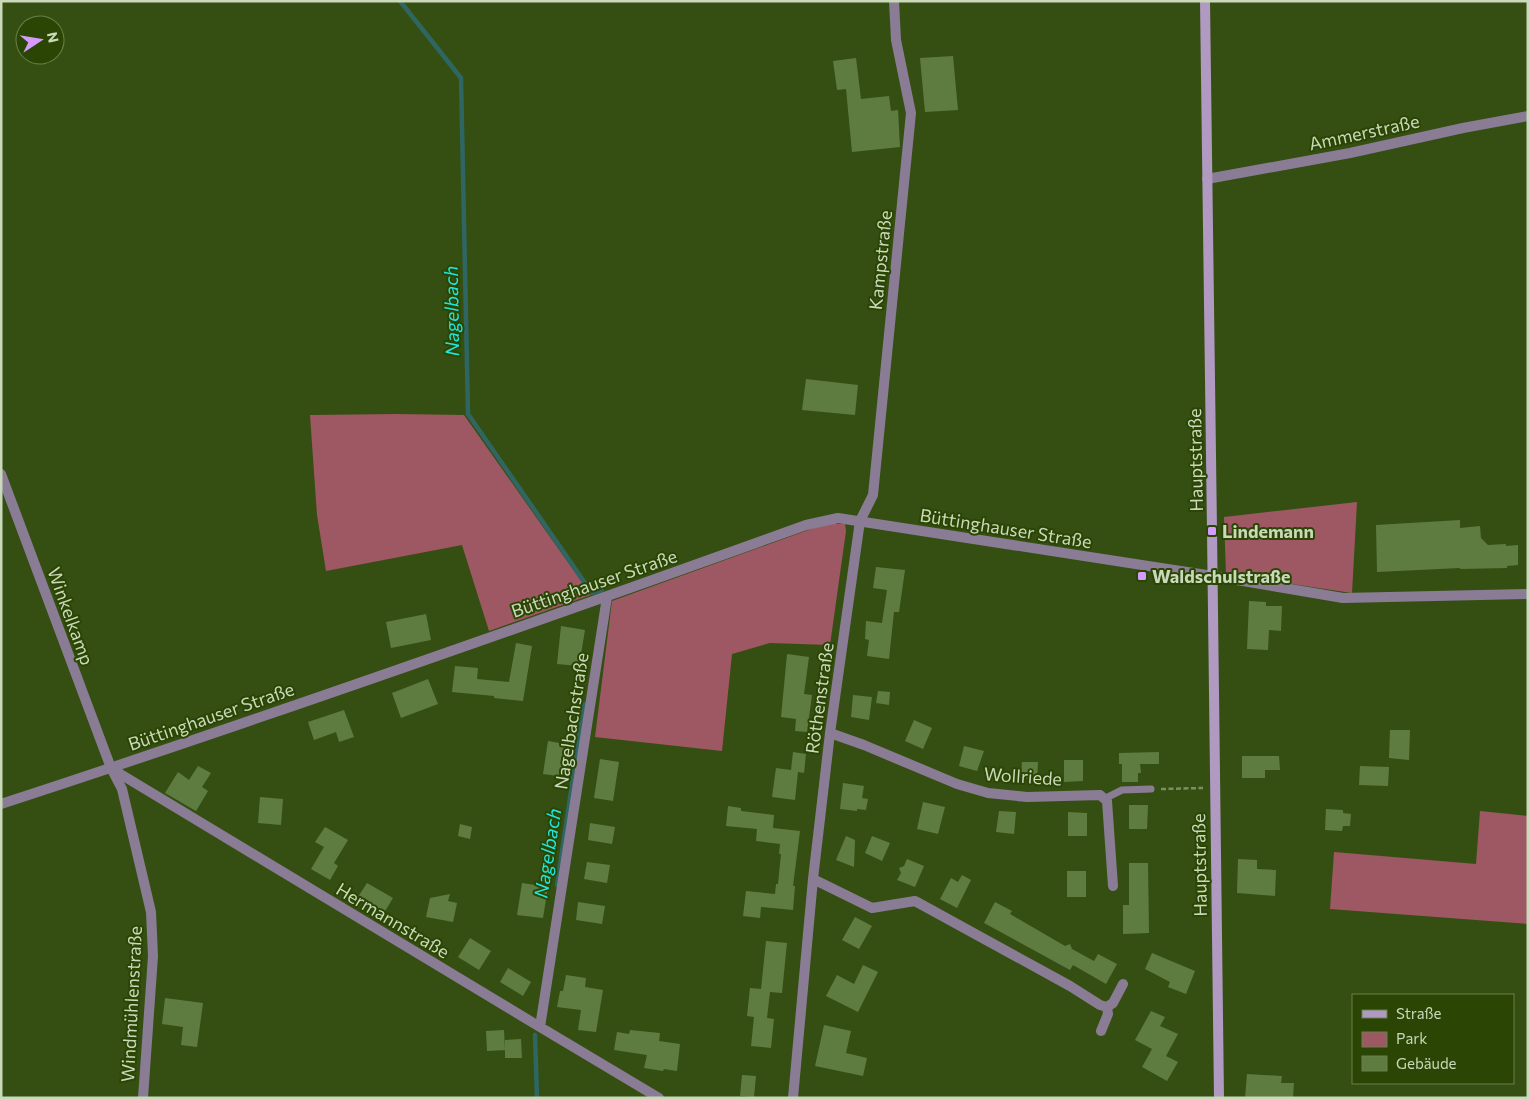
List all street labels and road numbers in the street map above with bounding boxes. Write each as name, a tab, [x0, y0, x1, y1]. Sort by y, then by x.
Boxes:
street label: Ammerstraße	[1307, 110, 1421, 154]
street label: Kampstraße	[864, 209, 896, 311]
street label: Hauptstraße	[1183, 408, 1207, 512]
street label: Büttinghauser Straße	[918, 504, 1094, 552]
street label: Büttinghauser Straße	[508, 544, 680, 622]
street label: Winkelkamp	[43, 564, 99, 668]
street label: Röthenstraße	[800, 641, 838, 755]
street label: Nagelbachstraße	[549, 651, 593, 791]
street label: Büttinghauser Straße	[125, 677, 297, 755]
street label: Wollriede	[983, 762, 1063, 790]
street label: Hauptstraße	[1187, 813, 1211, 917]
street label: Hermannstraße	[332, 878, 454, 962]
street label: Windmühlenstraße	[116, 925, 146, 1083]

